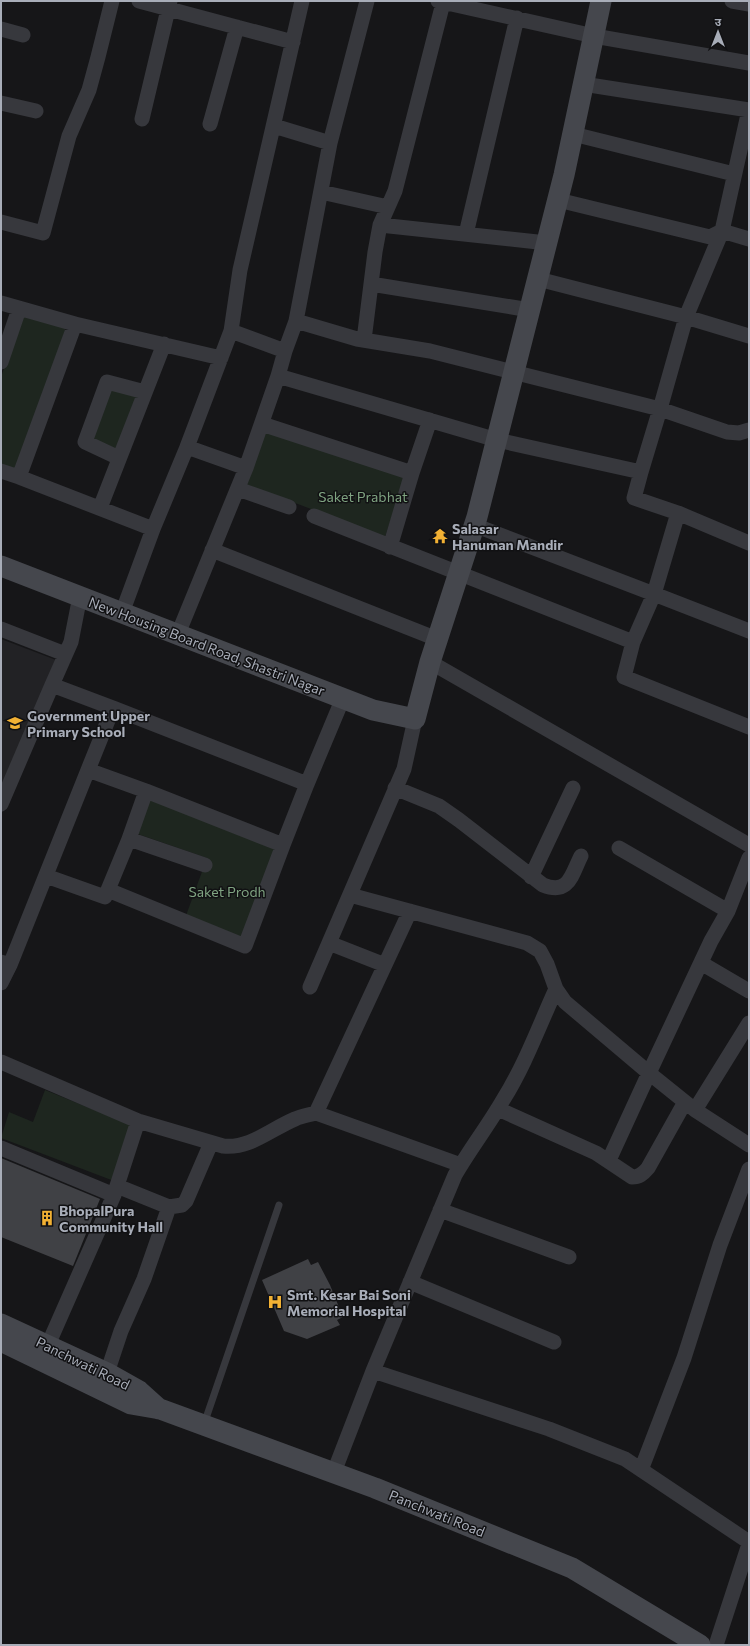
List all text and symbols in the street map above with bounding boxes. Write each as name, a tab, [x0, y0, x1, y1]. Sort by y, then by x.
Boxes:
north arrow	[698, 12, 738, 52]
text: उ	[715, 15, 722, 28]
park label: Saket Prabhat	[318, 488, 408, 505]
place label: Salasar Hanuman Mandir	[452, 520, 563, 553]
temple icon: Salasar Hanuman Mandir	[431, 527, 449, 545]
street label: New Housing Board Road, Shastri Nagar	[86, 593, 328, 699]
place label: Government Upper Primary School	[27, 707, 150, 740]
school or university icon: Government Upper Primary School	[6, 714, 24, 732]
park label: Saket Prodh	[188, 883, 266, 900]
place label: BhopalPura Community Hall	[59, 1202, 163, 1235]
building icon: BhopalPura Community Hall	[38, 1209, 56, 1227]
place label: Smt. Kesar Bai Soni Memorial Hospital	[287, 1286, 411, 1319]
hospital icon: Smt. Kesar Bai Soni Memorial Hospital	[266, 1293, 284, 1311]
street label: Panchwati Road	[33, 1333, 133, 1393]
street label: Panchwati Road	[387, 1486, 487, 1540]

